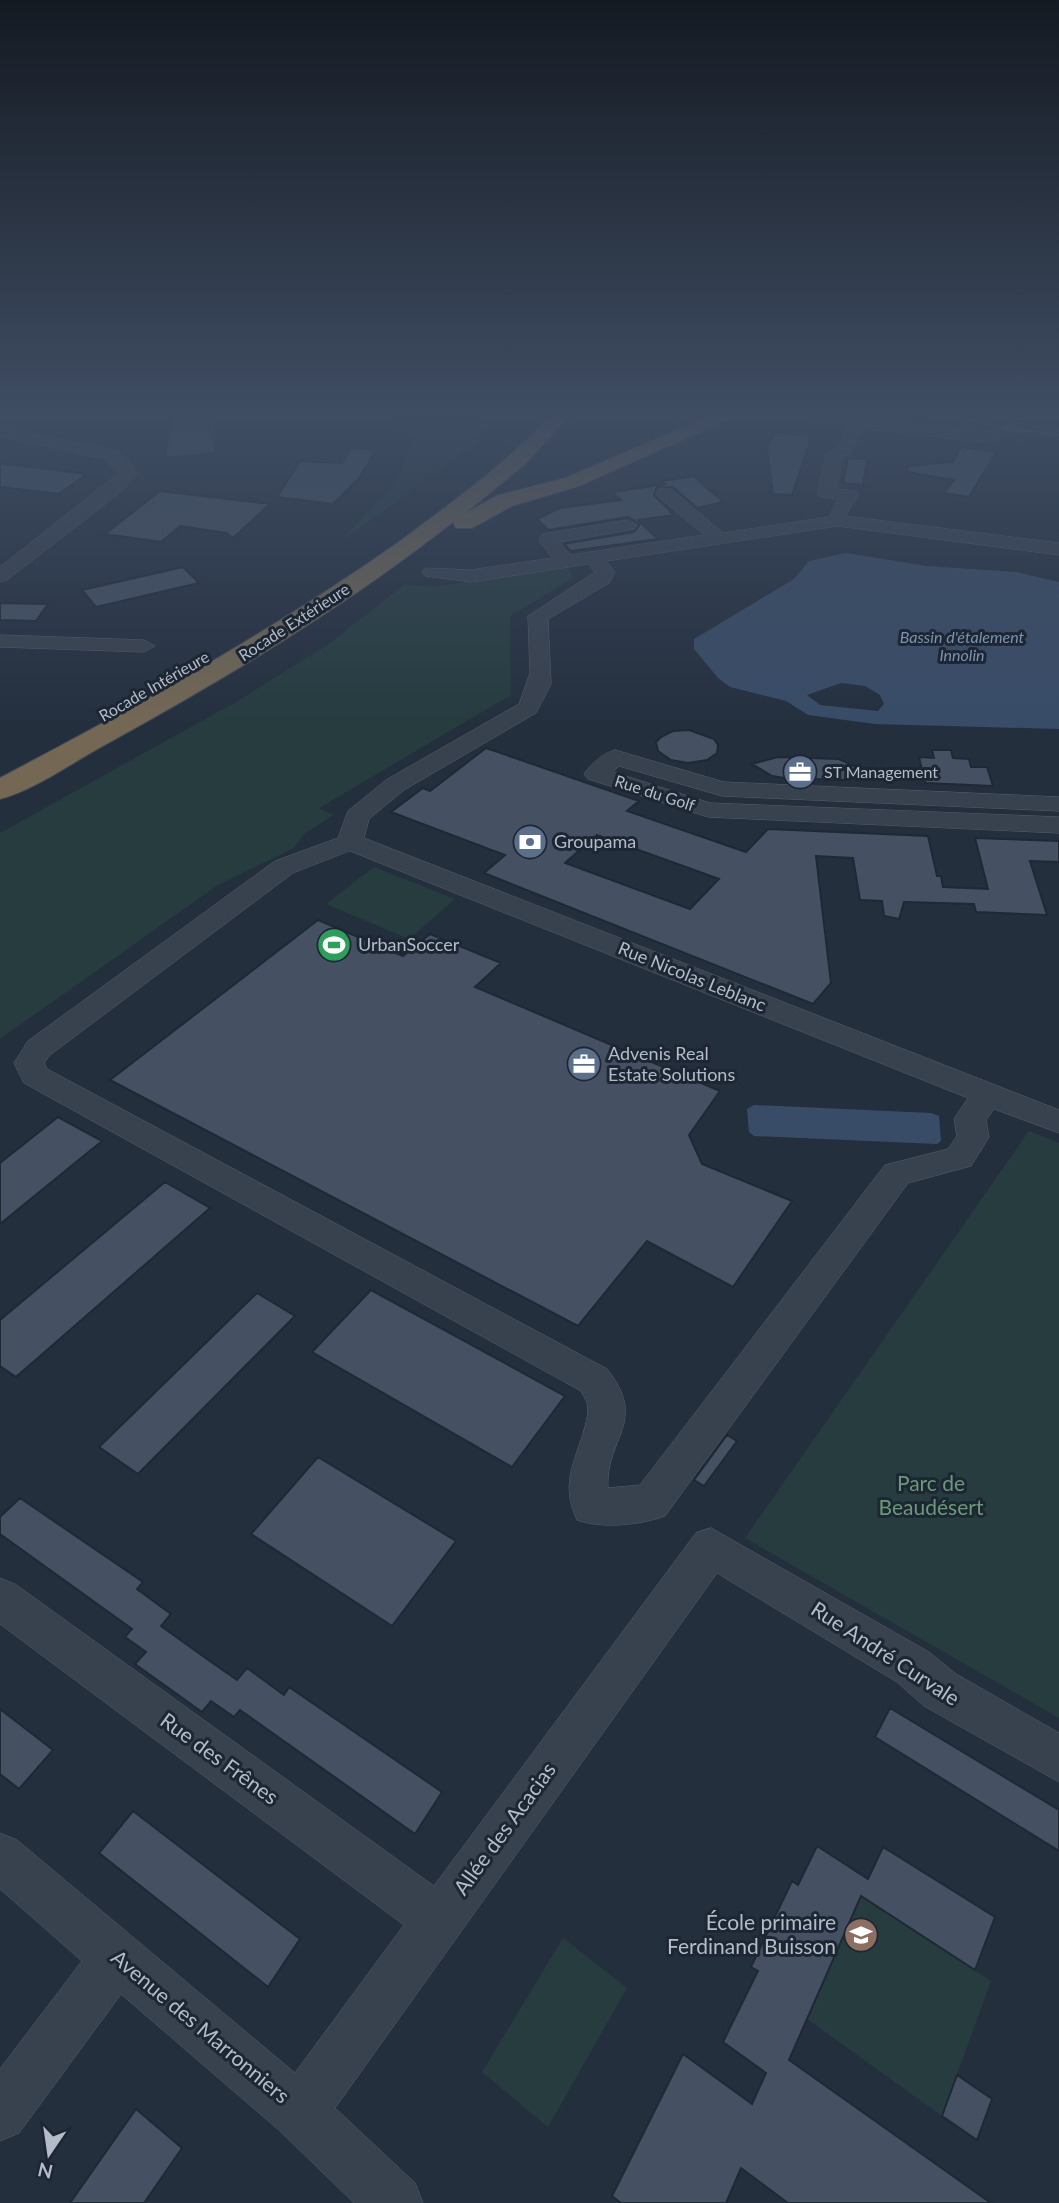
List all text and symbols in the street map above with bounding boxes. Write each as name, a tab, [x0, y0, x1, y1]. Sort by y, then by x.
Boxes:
street label: Rocade Extérieure	[235, 579, 353, 664]
water label: Bassin d'étalement Innolin	[900, 627, 1025, 664]
street label: Rocade Intérieure	[95, 646, 212, 725]
office icon: ST Management	[781, 753, 819, 791]
place label: ST Management	[824, 762, 938, 781]
street label: Rue du Golf	[613, 771, 698, 815]
bank icon: Groupama	[511, 823, 549, 861]
place label: Groupama	[554, 830, 636, 852]
sports icon: UrbanSoccer	[315, 926, 353, 964]
place label: UrbanSoccer	[358, 933, 460, 955]
street label: Rue Nicolas Leblanc	[615, 936, 770, 1016]
place label: Advenis Real Estate Solutions	[608, 1042, 735, 1085]
office icon: Advenis Real Estate Solutions	[565, 1045, 603, 1083]
park label: Parc de Beaudésert	[879, 1470, 984, 1519]
street label: Rue André Curvale	[807, 1595, 965, 1710]
street label: Rue des Frênes	[156, 1707, 284, 1809]
street label: Allée des Acacias	[447, 1757, 560, 1899]
place label: École primaire Ferdinand Buisson	[667, 1909, 836, 1958]
school or university icon: École primaire Ferdinand Buisson	[842, 1916, 880, 1954]
street label: Avenue des Marronniers	[107, 1944, 295, 2108]
north arrow	[14, 2119, 84, 2189]
text: N	[35, 2158, 55, 2184]

